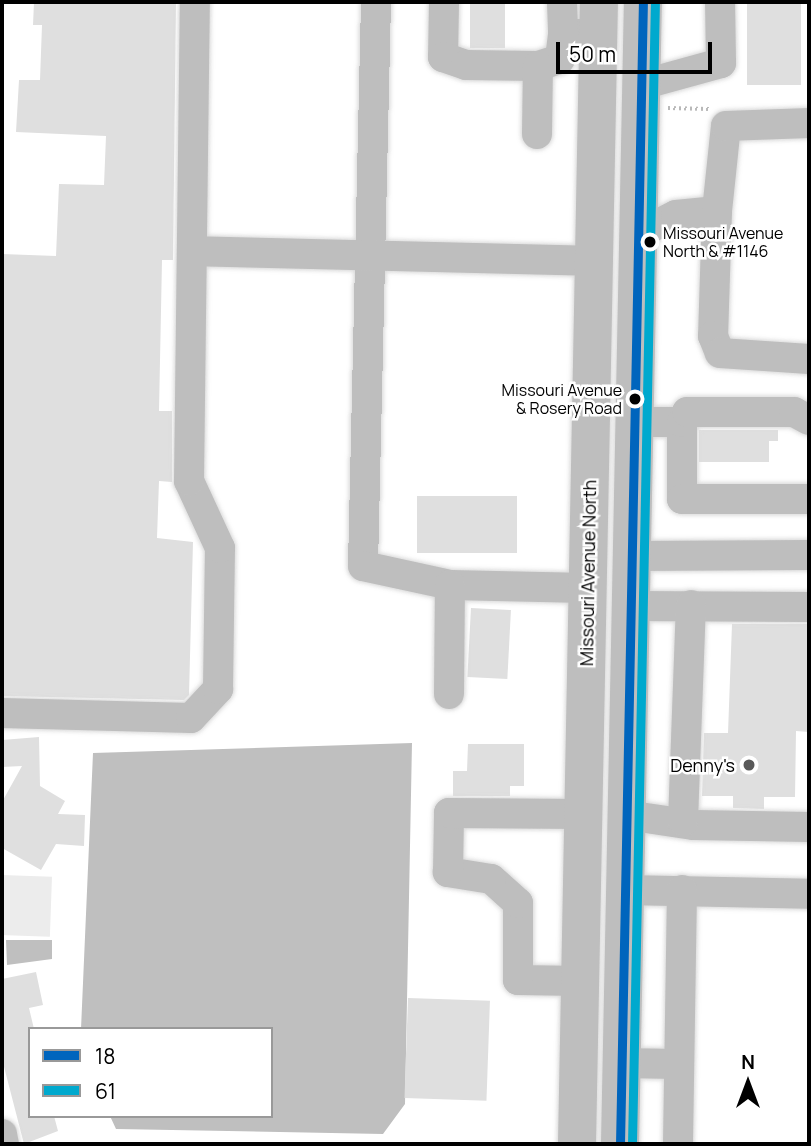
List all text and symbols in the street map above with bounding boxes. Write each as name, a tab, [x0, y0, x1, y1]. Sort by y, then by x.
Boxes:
scale bar	[559, 28, 715, 72]
text: 50 m	[569, 40, 616, 68]
place label: Missouri Avenue North & #1146	[663, 223, 783, 261]
marker: Missouri Avenue North & #1146	[643, 235, 657, 249]
place label: Missouri Avenue & Rosery Road	[502, 380, 622, 418]
marker: Missouri Avenue & Rosery Road	[628, 392, 642, 406]
street label: Missouri Avenue North	[576, 480, 600, 666]
place label: Denny's	[670, 754, 735, 776]
marker: Denny's	[741, 757, 757, 773]
legend	[28, 1027, 273, 1118]
text: 18	[95, 1042, 115, 1070]
north arrow	[713, 1048, 783, 1118]
text: N	[741, 1049, 755, 1075]
text: 61	[95, 1077, 116, 1105]

